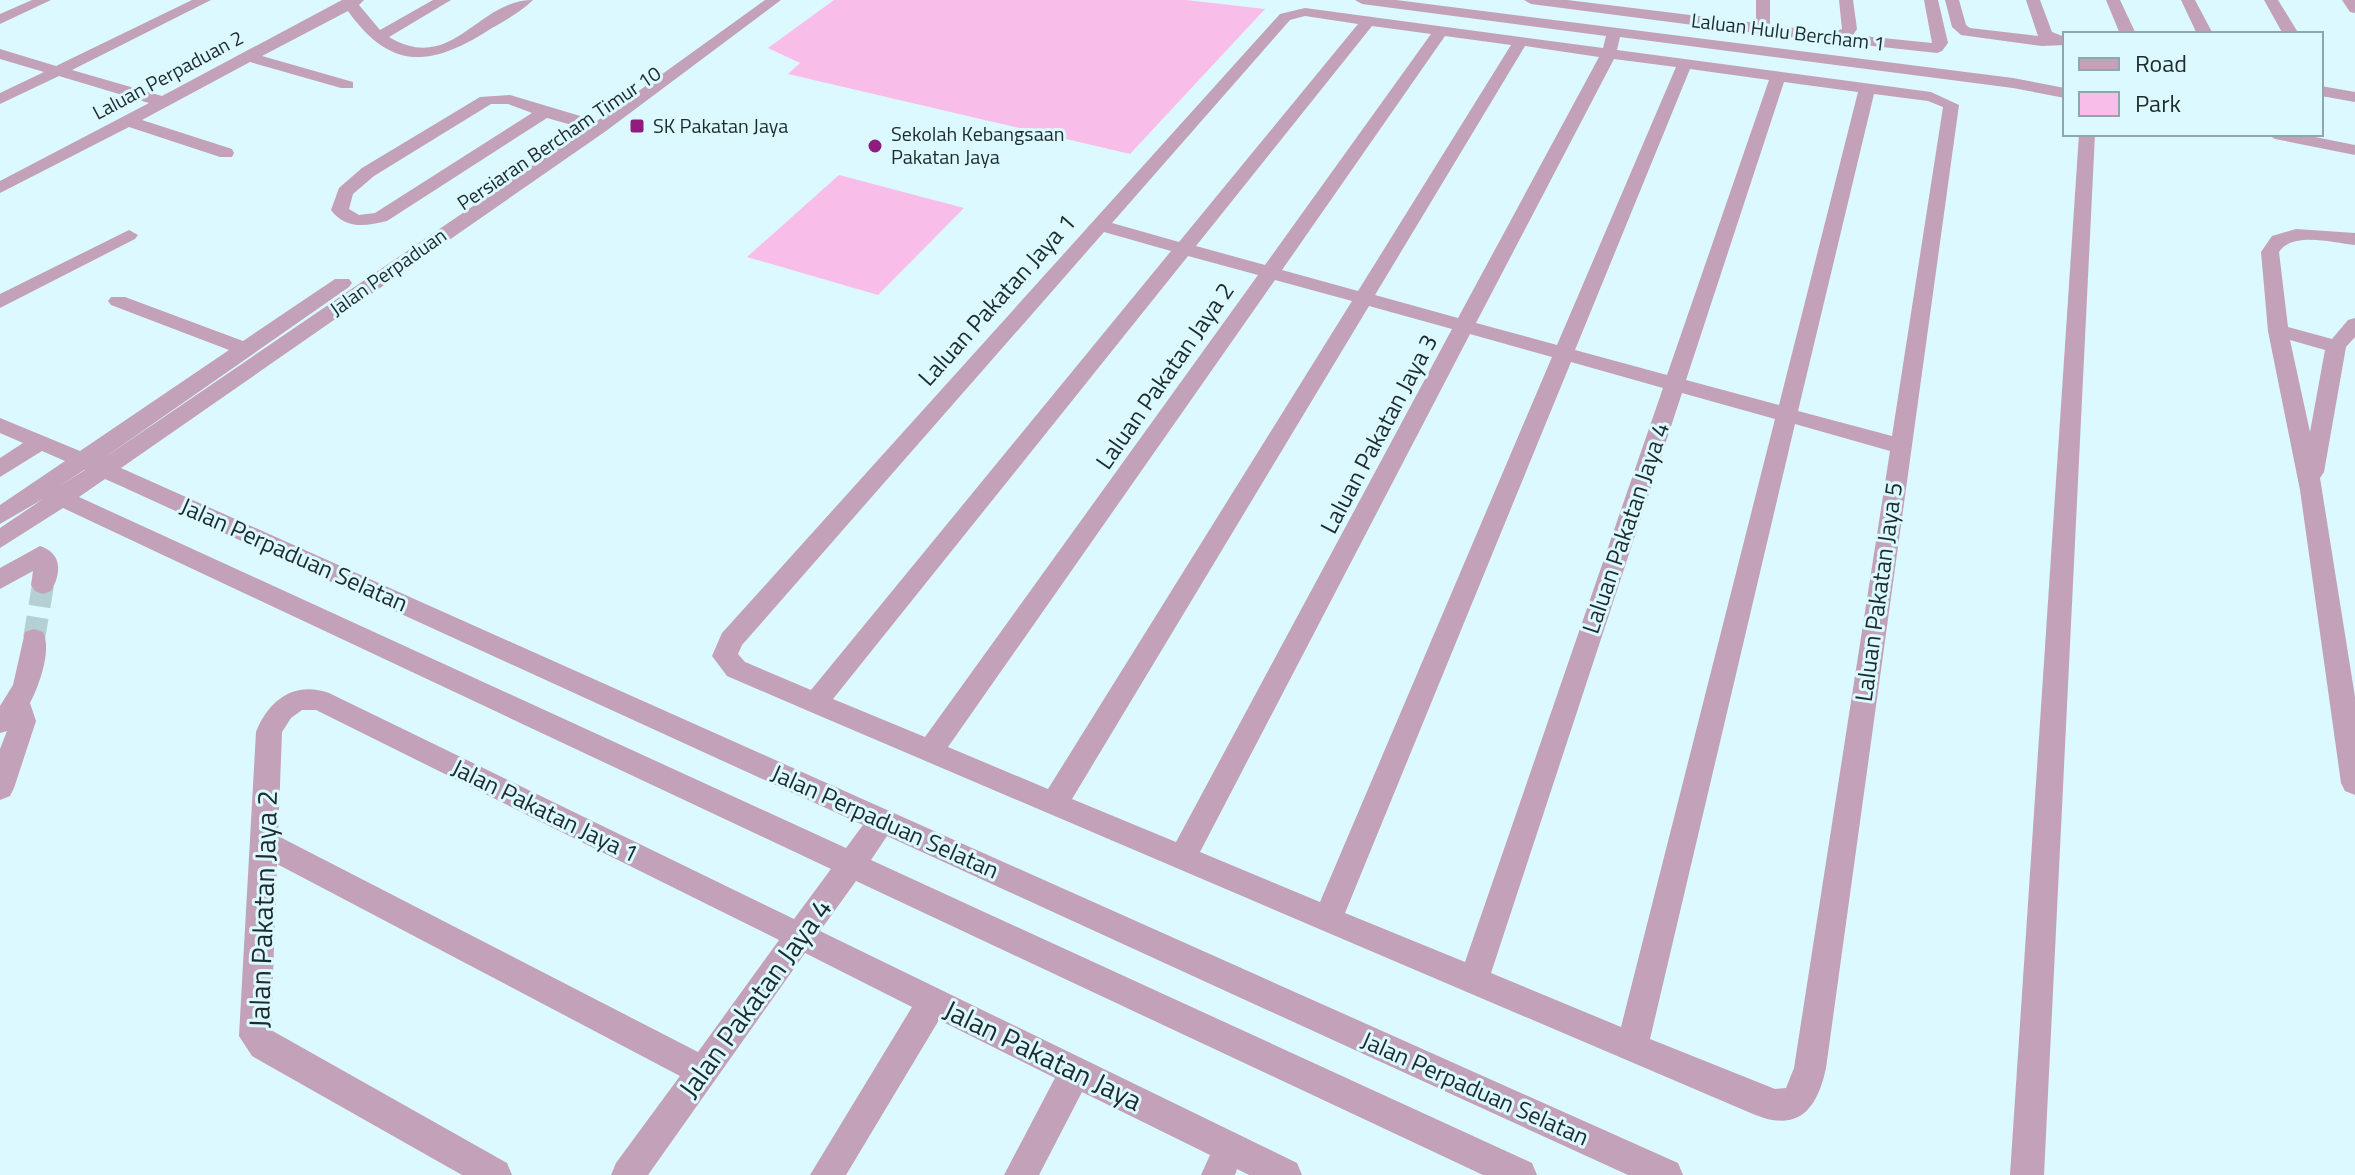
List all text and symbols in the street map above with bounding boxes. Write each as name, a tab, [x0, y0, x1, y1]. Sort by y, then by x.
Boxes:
street label: Laluan Hulu Bercham 1	[1690, 4, 1887, 59]
street label: Laluan Perpaduan 2	[87, 22, 249, 127]
legend	[2063, 32, 2323, 136]
text: Road	[2135, 45, 2187, 81]
street label: Persiaran Bercham Timur 10	[450, 58, 667, 218]
text: Park	[2135, 85, 2181, 121]
place label: SK Pakatan Jaya	[653, 110, 788, 141]
marker: SK Pakatan Jaya	[628, 117, 646, 135]
place label: Sekolah Kebangsaan Pakatan Jaya	[891, 118, 1064, 172]
marker: Sekolah Kebangsaan Pakatan Jaya	[866, 137, 884, 155]
street label: Laluan Pakatan Jaya 1	[909, 205, 1084, 394]
street label: Jalan Perpaduan	[323, 220, 453, 324]
street label: Laluan Pakatan Jaya 2	[1086, 275, 1242, 476]
street label: Laluan Pakatan Jaya 3	[1310, 327, 1446, 540]
street label: Laluan Pakatan Jaya 4	[1572, 417, 1678, 638]
street label: Laluan Pakatan Jaya 5	[1845, 480, 1911, 704]
street label: Jalan Perpaduan Selatan	[175, 488, 414, 620]
street label: Jalan Pakatan Jaya 1	[446, 749, 645, 871]
street label: Jalan Perpaduan Selatan	[766, 755, 1005, 887]
street label: Jalan Pakatan Jaya 2	[237, 789, 288, 1029]
street label: Jalan Pakatan Jaya 4	[667, 889, 842, 1107]
street label: Jalan Pakatan Jaya	[937, 988, 1150, 1121]
street label: Jalan Perpaduan Selatan	[1356, 1022, 1595, 1154]

